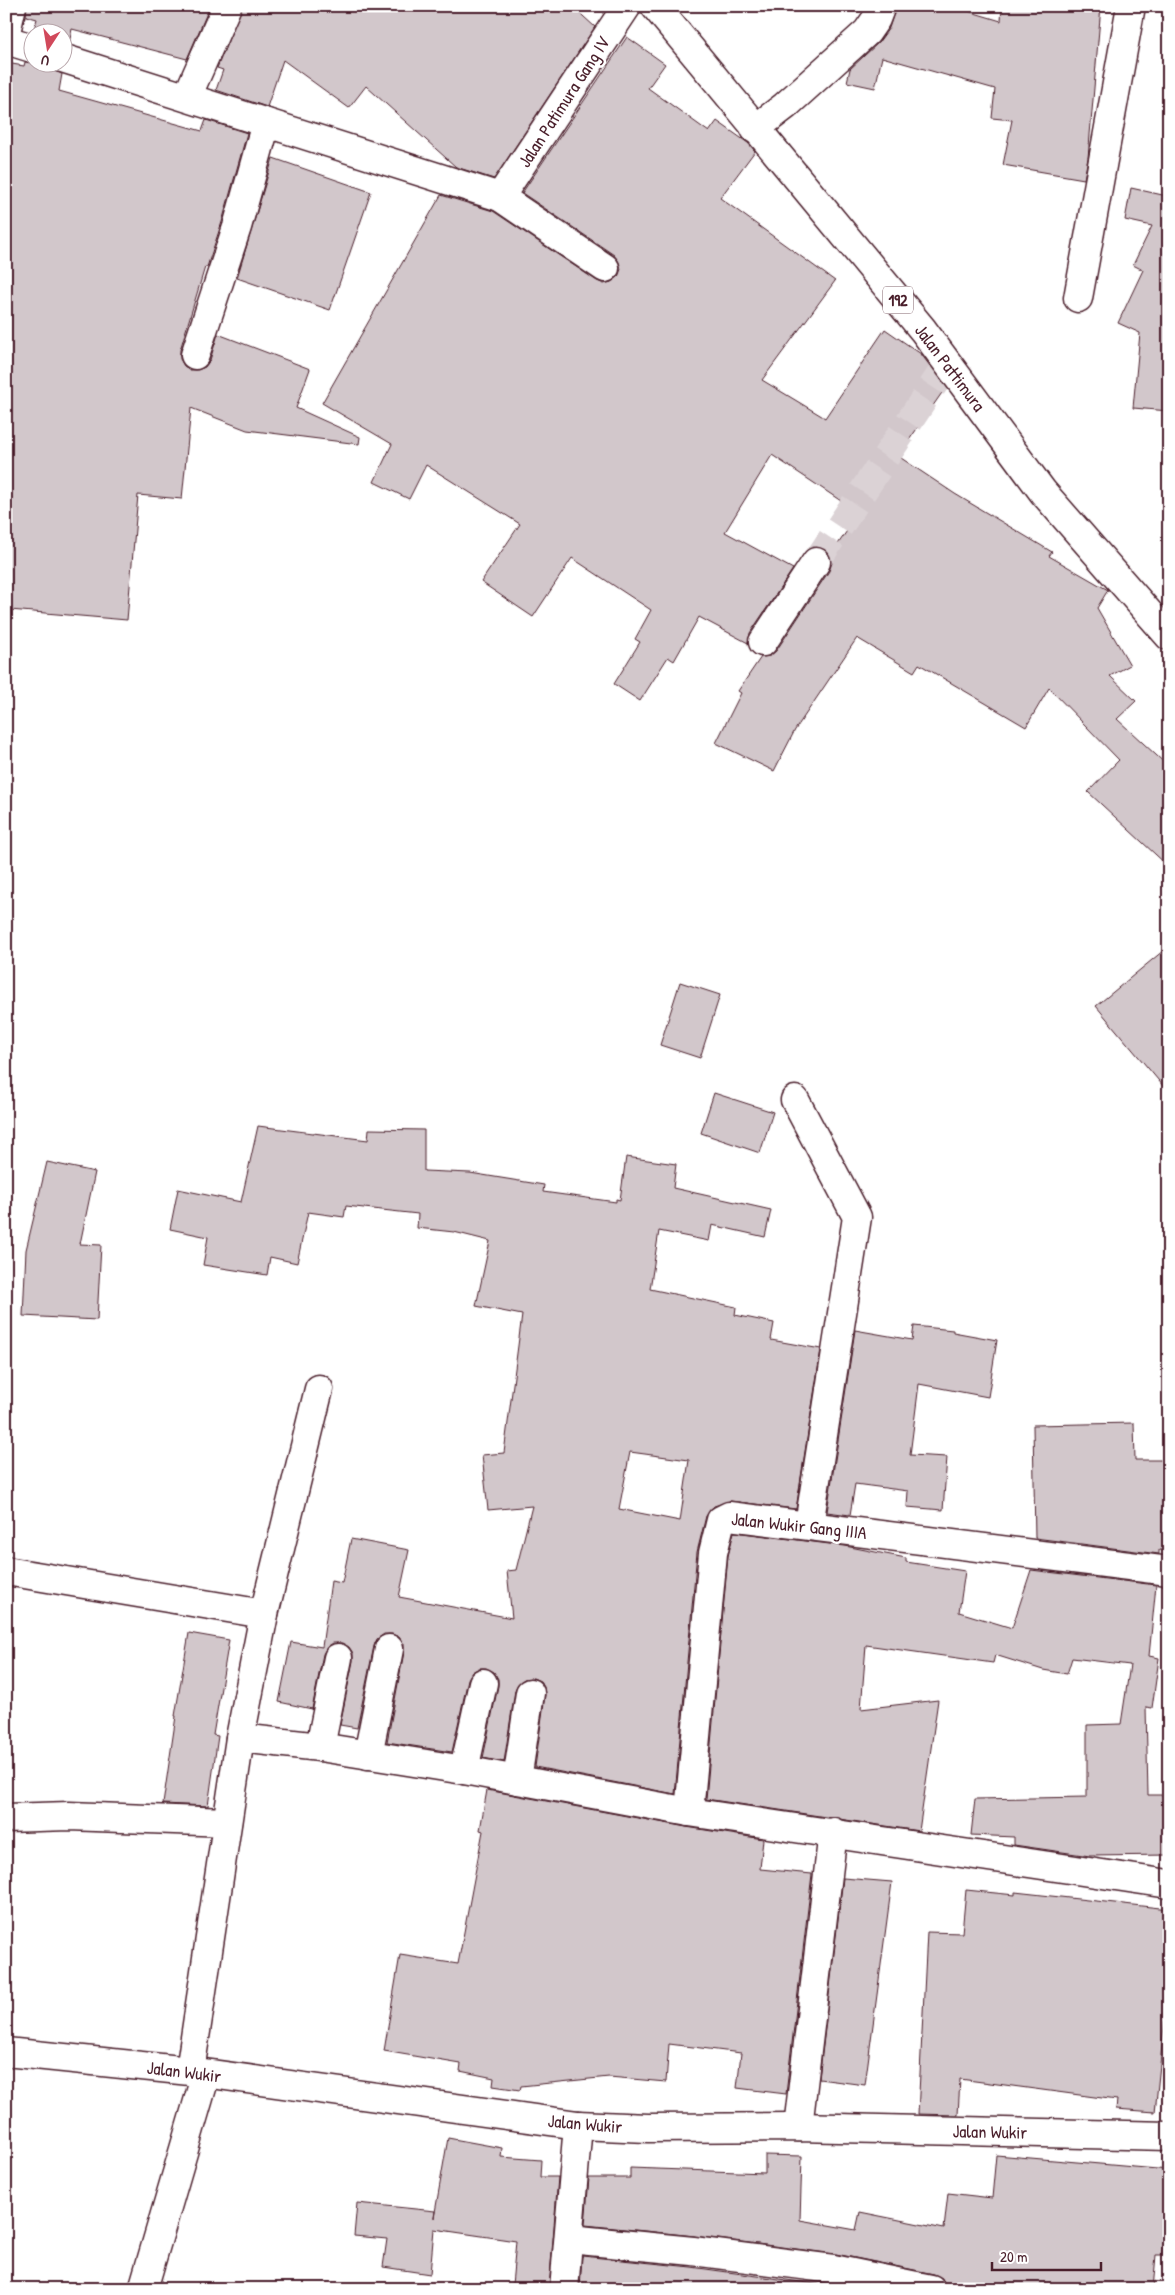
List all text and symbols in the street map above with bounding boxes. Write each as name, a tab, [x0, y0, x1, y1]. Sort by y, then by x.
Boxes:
north arrow	[22, 22, 72, 72]
street label: Jalan Patimura Gang IV	[512, 31, 616, 172]
text: U	[39, 51, 51, 71]
road number: 192	[883, 286, 913, 314]
street label: Jalan Pattimura	[909, 319, 991, 417]
street label: Jalan Wukir Gang IIIA	[730, 1506, 868, 1545]
street label: Jalan Wukir	[146, 2055, 223, 2088]
street label: Jalan Wukir	[547, 2108, 623, 2139]
street label: Jalan Wukir	[953, 2118, 1028, 2145]
scale bar	[992, 2240, 1101, 2272]
text: 20 m	[1000, 2246, 1027, 2267]

